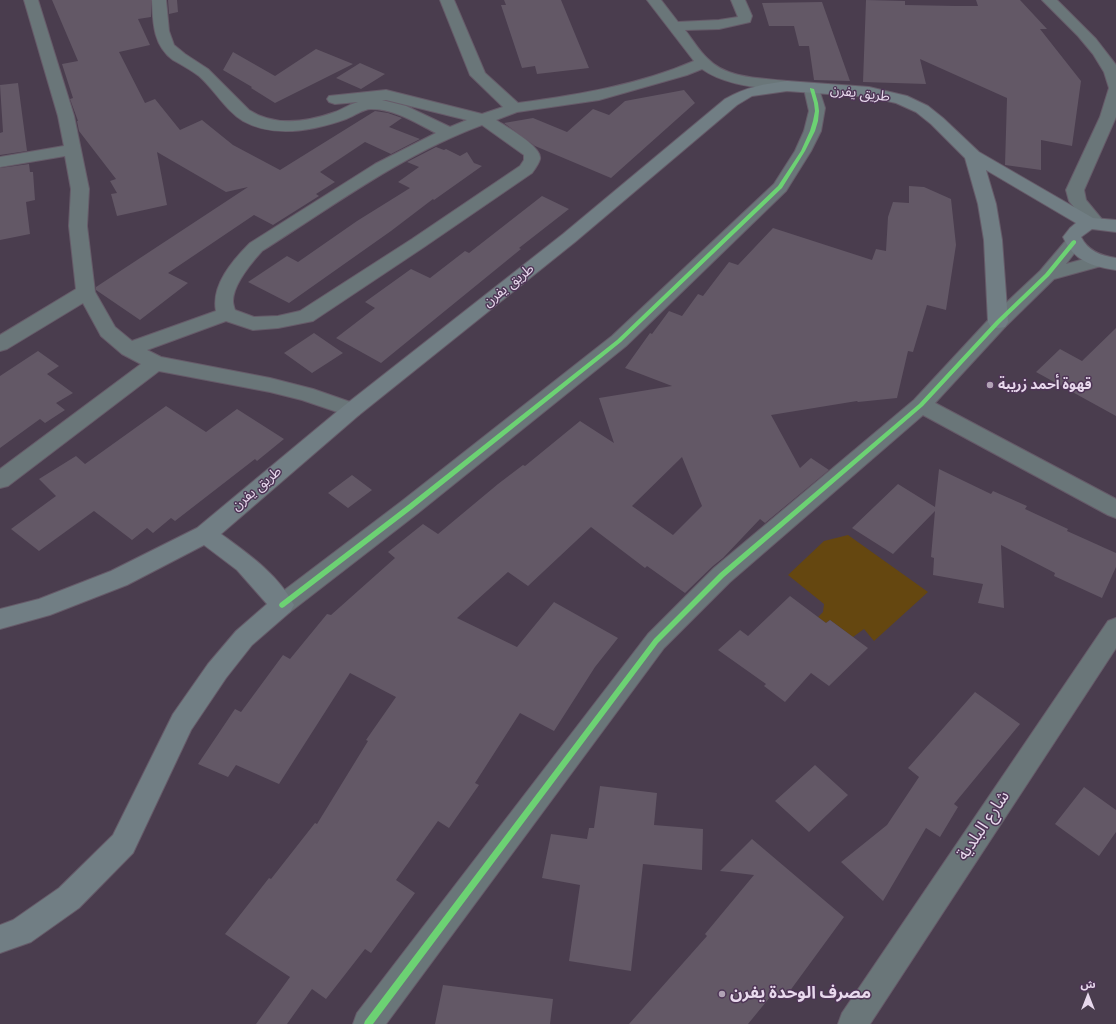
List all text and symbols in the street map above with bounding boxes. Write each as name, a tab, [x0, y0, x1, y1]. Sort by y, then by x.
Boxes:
street label: طريق يفرن	[829, 82, 891, 106]
street label: طريق يفرن	[480, 261, 538, 311]
place label: قهوة أحمد زريبة	[998, 377, 1091, 393]
marker: قهوة أحمد زريبة	[985, 380, 995, 390]
street label: طريق يفرن	[229, 463, 285, 515]
street label: شارع البلدية	[953, 787, 1015, 865]
north arrow	[1068, 976, 1108, 1016]
text: ش	[1080, 976, 1096, 992]
place label: مصرف الوحدة يفرن	[730, 984, 871, 1004]
marker: مصرف الوحدة يفرن	[717, 989, 727, 999]

